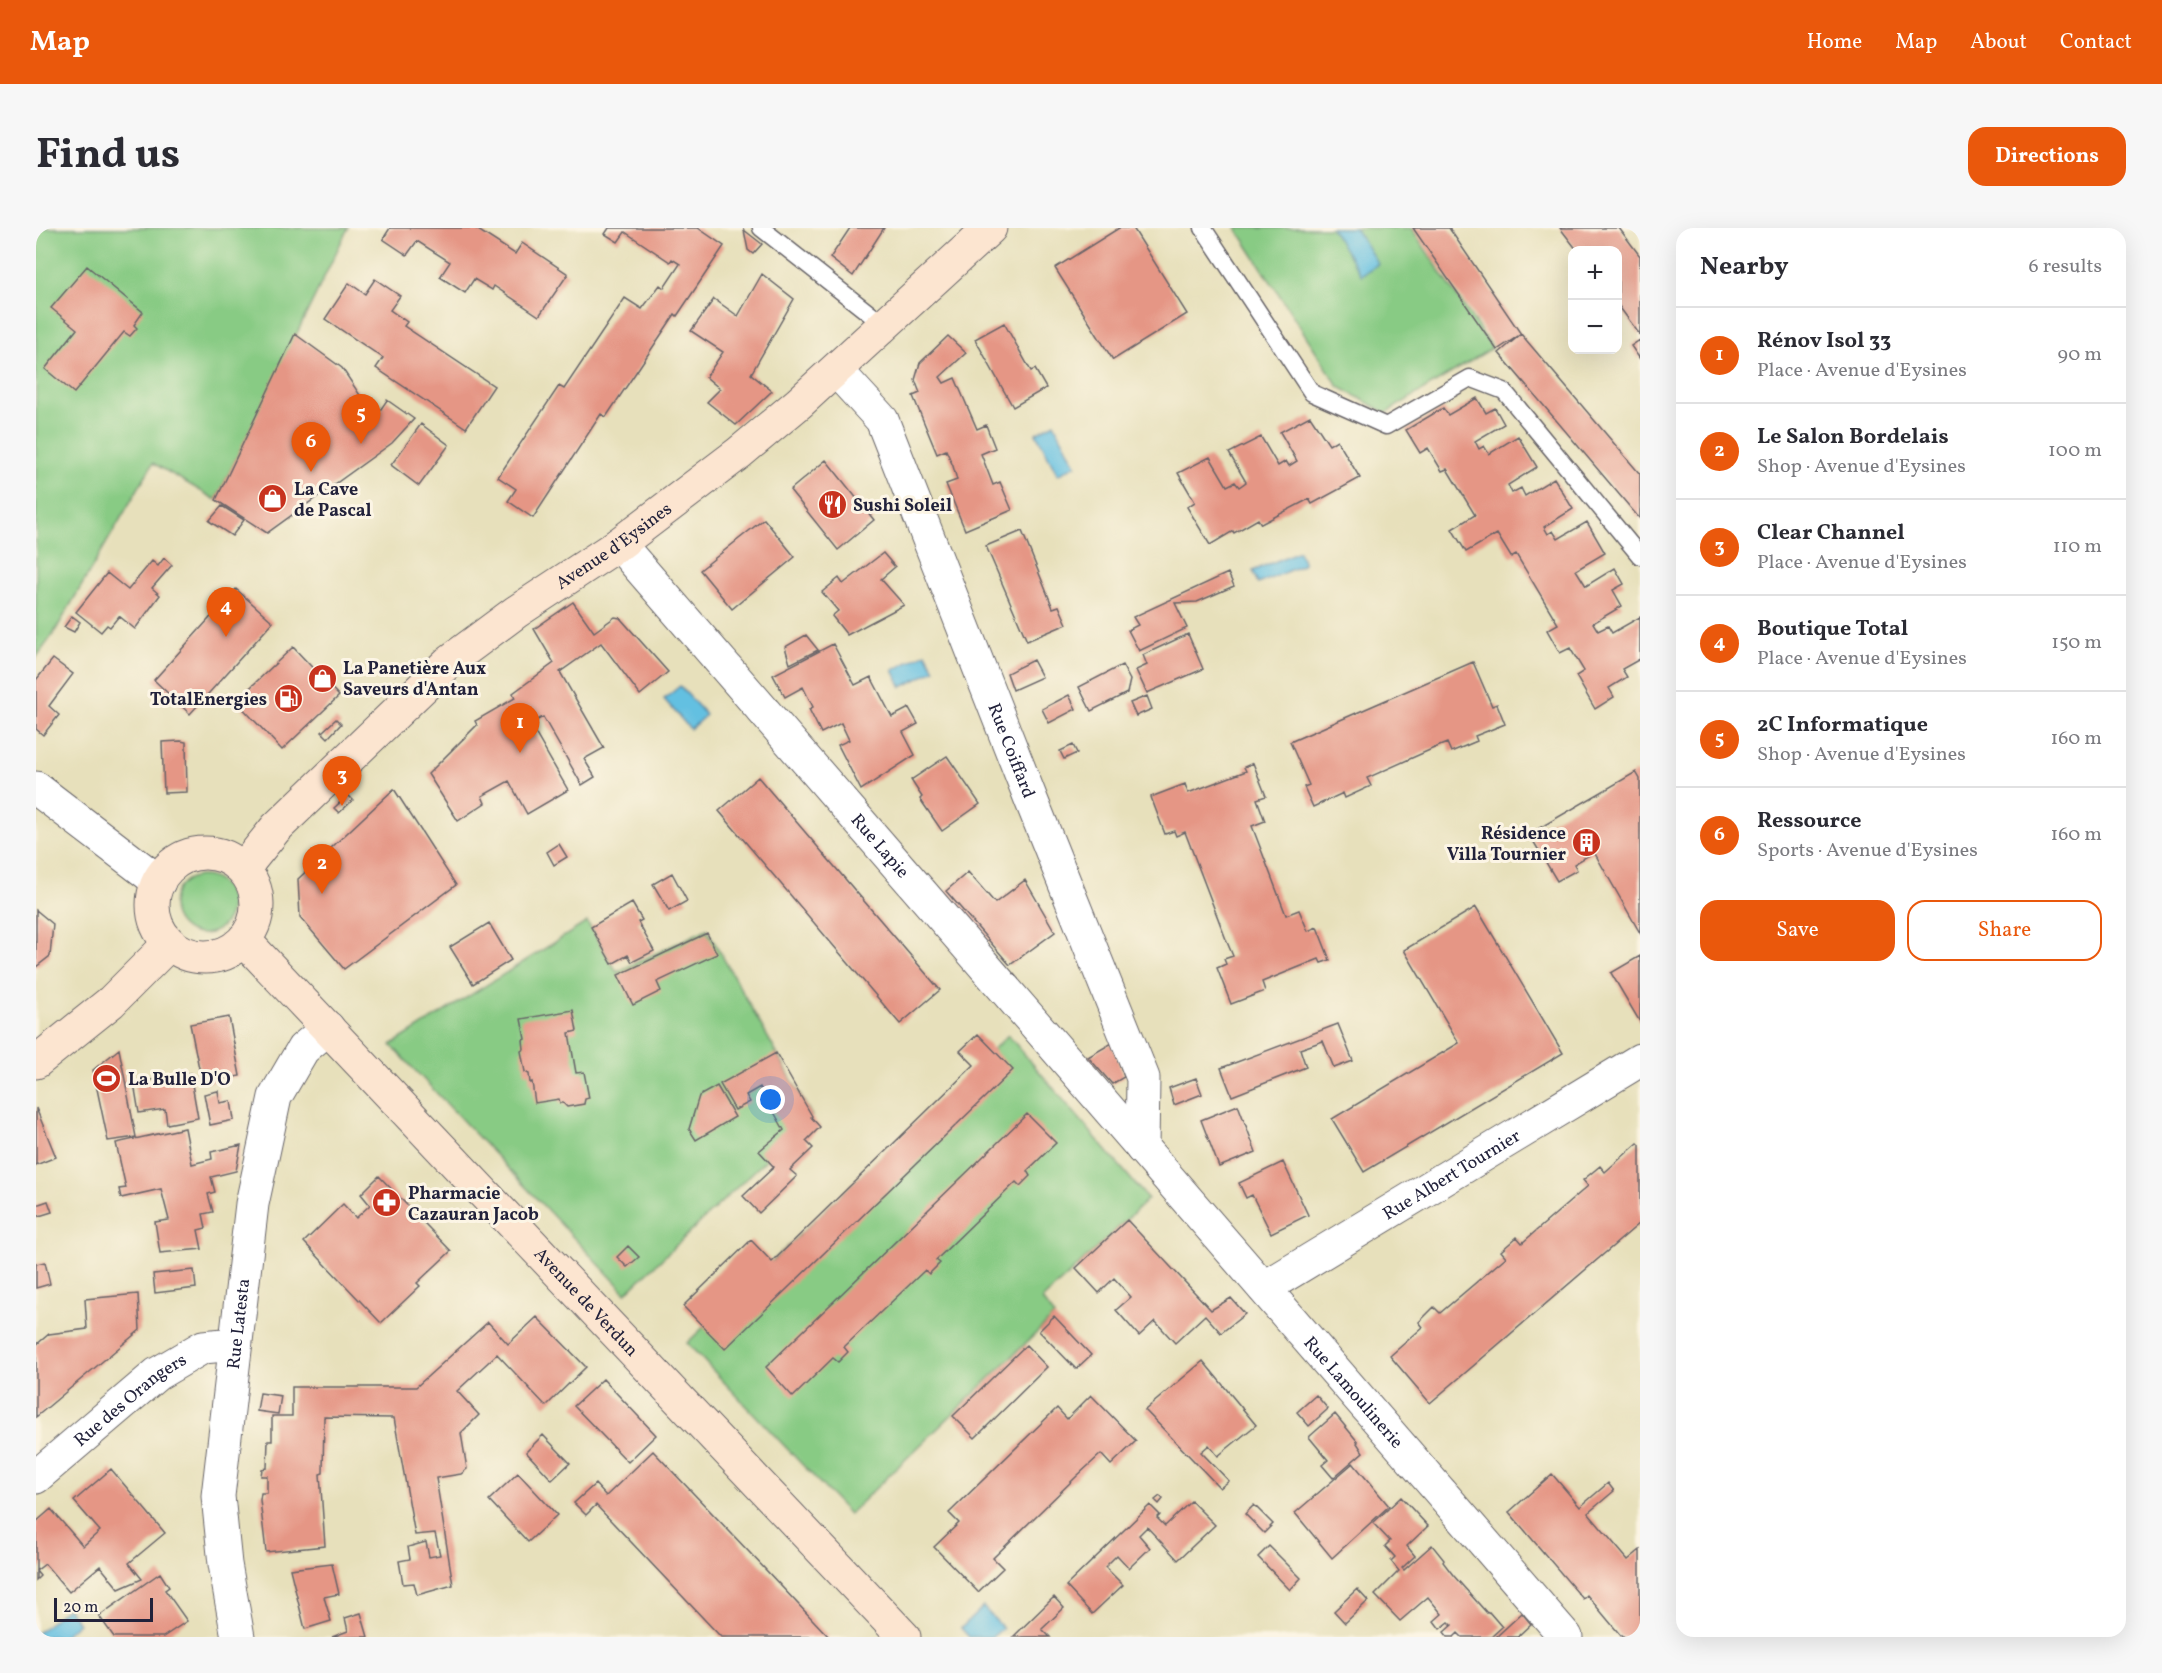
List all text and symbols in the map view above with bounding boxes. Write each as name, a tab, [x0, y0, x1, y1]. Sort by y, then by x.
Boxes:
text: Map	[30, 23, 90, 62]
text: Home	[1807, 28, 1862, 57]
text: Map	[1895, 28, 1937, 57]
text: About	[1970, 28, 2027, 57]
text: Contact	[2060, 28, 2132, 57]
text: Find us	[36, 127, 180, 186]
button: Directions	[1968, 127, 2126, 186]
map controls	[1568, 246, 1622, 354]
button: +	[1568, 246, 1622, 300]
text: Nearby	[1700, 249, 1789, 285]
text: 6 results	[2029, 253, 2102, 281]
button: −	[1568, 300, 1622, 354]
text: Rénov Isol 33	[1757, 326, 1891, 357]
text: 1	[1715, 341, 1724, 369]
text: 90 m	[2058, 341, 2102, 369]
text: Place · Avenue d'Eysines	[1757, 357, 1967, 385]
pin: 5	[342, 394, 380, 444]
pin: 6	[292, 422, 330, 472]
text: Le Salon Bordelais	[1757, 422, 1949, 453]
text: 2	[1714, 437, 1725, 465]
text: 100 m	[2048, 437, 2102, 465]
text: Shop · Avenue d'Eysines	[1757, 453, 1966, 481]
place label: La Cave de Pascal	[294, 478, 372, 524]
shop icon: La Cave de Pascal	[257, 483, 289, 515]
restaurant icon: Sushi Soleil	[816, 489, 848, 521]
place label: Sushi Soleil	[853, 494, 952, 519]
street label: Avenue d'Eysines	[551, 497, 678, 596]
text: Clear Channel	[1757, 518, 1905, 549]
text: 3	[1714, 533, 1725, 561]
text: 110 m	[2053, 533, 2102, 561]
text: Place · Avenue d'Eysines	[1757, 549, 1967, 577]
pin: 4	[206, 588, 246, 637]
text: Boutique Total	[1757, 614, 1908, 645]
text: 4	[1713, 629, 1726, 657]
text: 150 m	[2051, 629, 2102, 657]
text: Place · Avenue d'Eysines	[1757, 645, 1967, 673]
place label: La Panetière Aux Saveurs d'Antan	[343, 657, 486, 703]
shop icon: La Panetière Aux Saveurs d'Antan	[306, 662, 338, 694]
fuel station icon: TotalEnergies	[272, 683, 304, 715]
place label: TotalEnergies	[150, 688, 267, 713]
street label: Rue Coiffard	[980, 700, 1040, 802]
pin: 1	[500, 704, 540, 753]
text: 2C Informatique	[1757, 710, 1928, 741]
text: 5	[1715, 725, 1724, 753]
text: 160 m	[2050, 725, 2102, 753]
text: Shop · Avenue d'Eysines	[1757, 741, 1966, 769]
pin: 3	[322, 756, 362, 806]
text: Ressource	[1757, 806, 1862, 837]
street label: Rue Lapie	[844, 809, 914, 884]
text: 6	[1714, 821, 1725, 849]
text: 160 m	[2050, 821, 2102, 849]
place label: Résidence Villa Tournier	[1447, 822, 1566, 868]
building icon: Résidence Villa Tournier	[1571, 827, 1603, 859]
text: Sports · Avenue d'Eysines	[1757, 837, 1978, 865]
pin: 2	[302, 844, 342, 894]
button: Save	[1700, 900, 1895, 961]
button: Share	[1907, 900, 2102, 961]
sports icon: La Bulle D'O	[91, 1063, 123, 1095]
place label: La Bulle D'O	[128, 1068, 231, 1093]
your location	[756, 1085, 785, 1114]
street label: Rue Albert Tournier	[1378, 1124, 1526, 1227]
place label: Pharmacie Cazauran Jacob	[408, 1182, 539, 1228]
pharmacy icon: Pharmacie Cazauran Jacob	[371, 1187, 403, 1219]
street label: Avenue de Verdun	[527, 1242, 643, 1363]
street label: Rue Latesta	[222, 1277, 257, 1371]
street label: Rue Lamoulinerie	[1297, 1332, 1408, 1454]
street label: Rue des Orangers	[69, 1348, 192, 1453]
scale bar	[54, 1595, 153, 1622]
text: 20 m	[63, 1597, 98, 1619]

